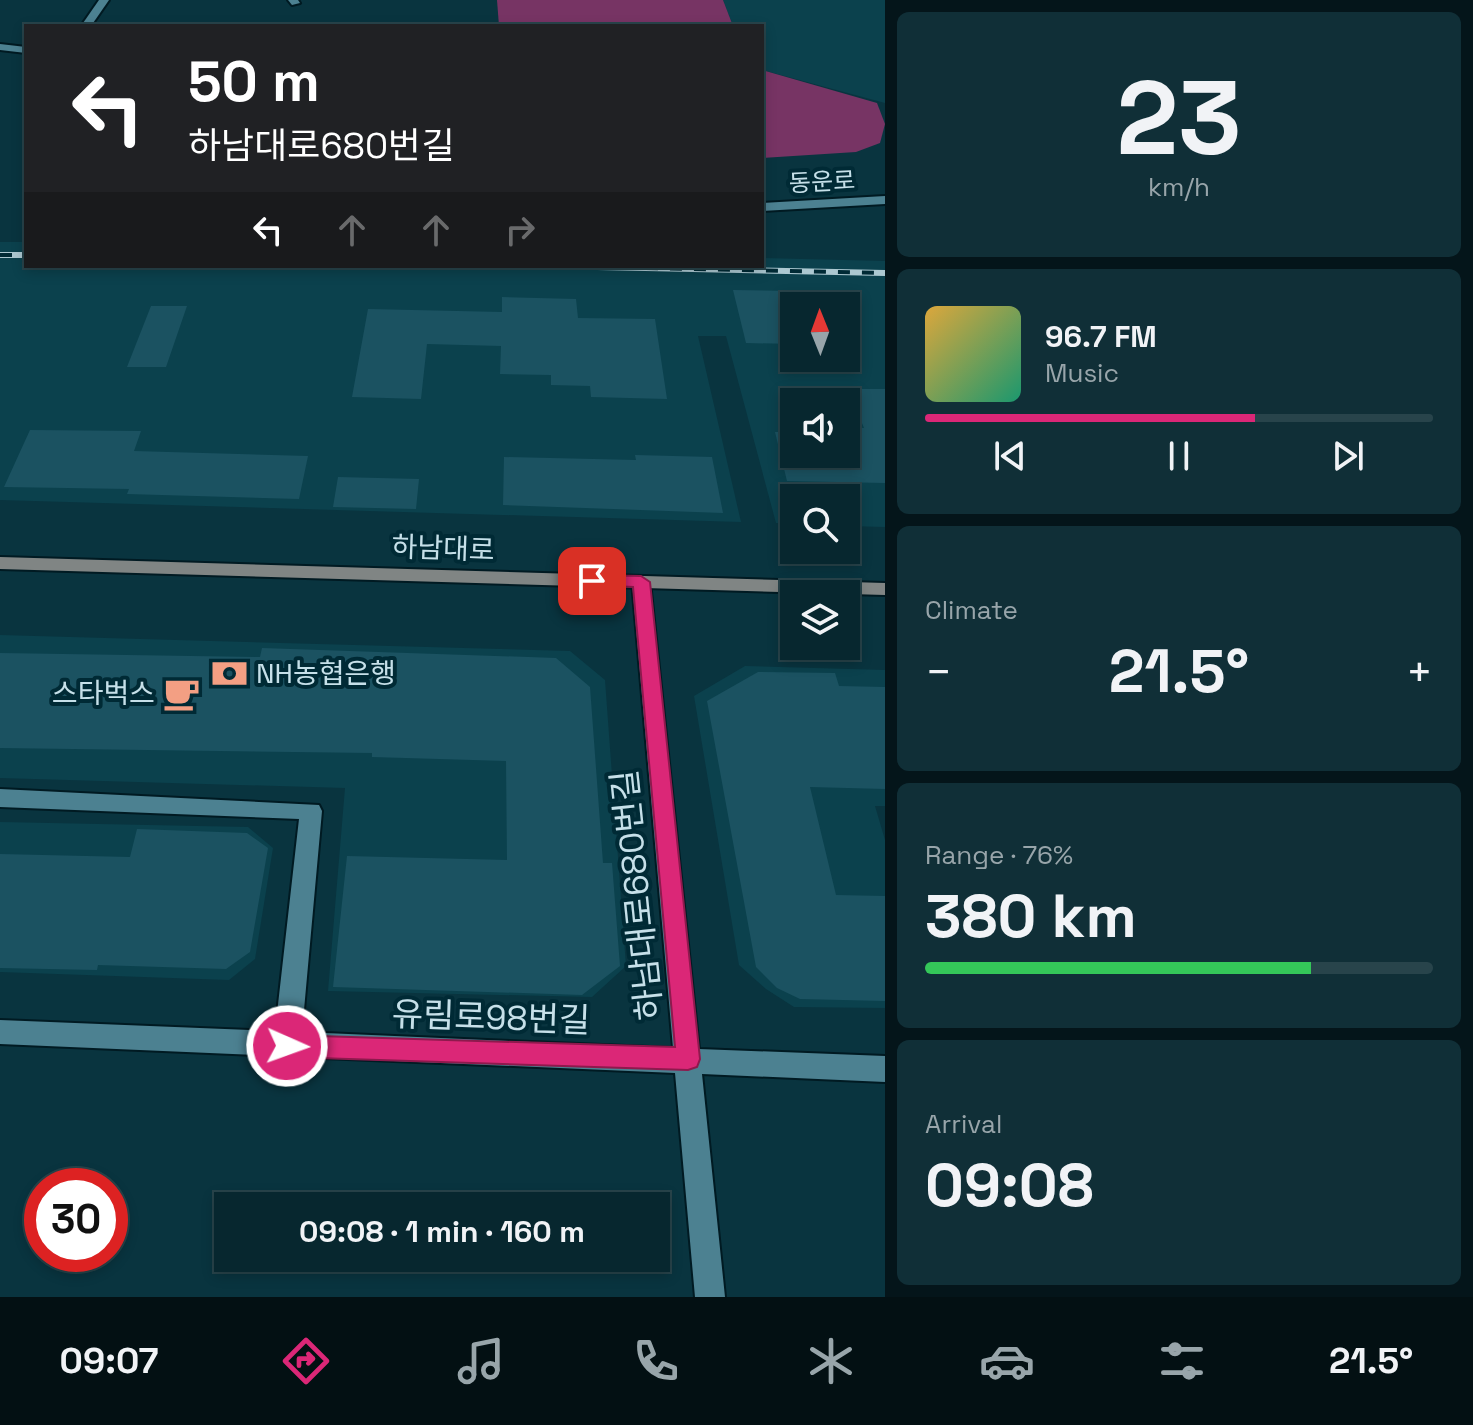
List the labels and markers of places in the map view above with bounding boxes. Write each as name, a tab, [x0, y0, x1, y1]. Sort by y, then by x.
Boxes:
pin	[558, 547, 626, 615]
bank icon: NH농협은행	[211, 654, 249, 692]
place label: NH농협은행	[256, 655, 396, 691]
cafe icon: 스타벅스	[162, 674, 200, 712]
place label: 스타벅스	[52, 675, 155, 711]

